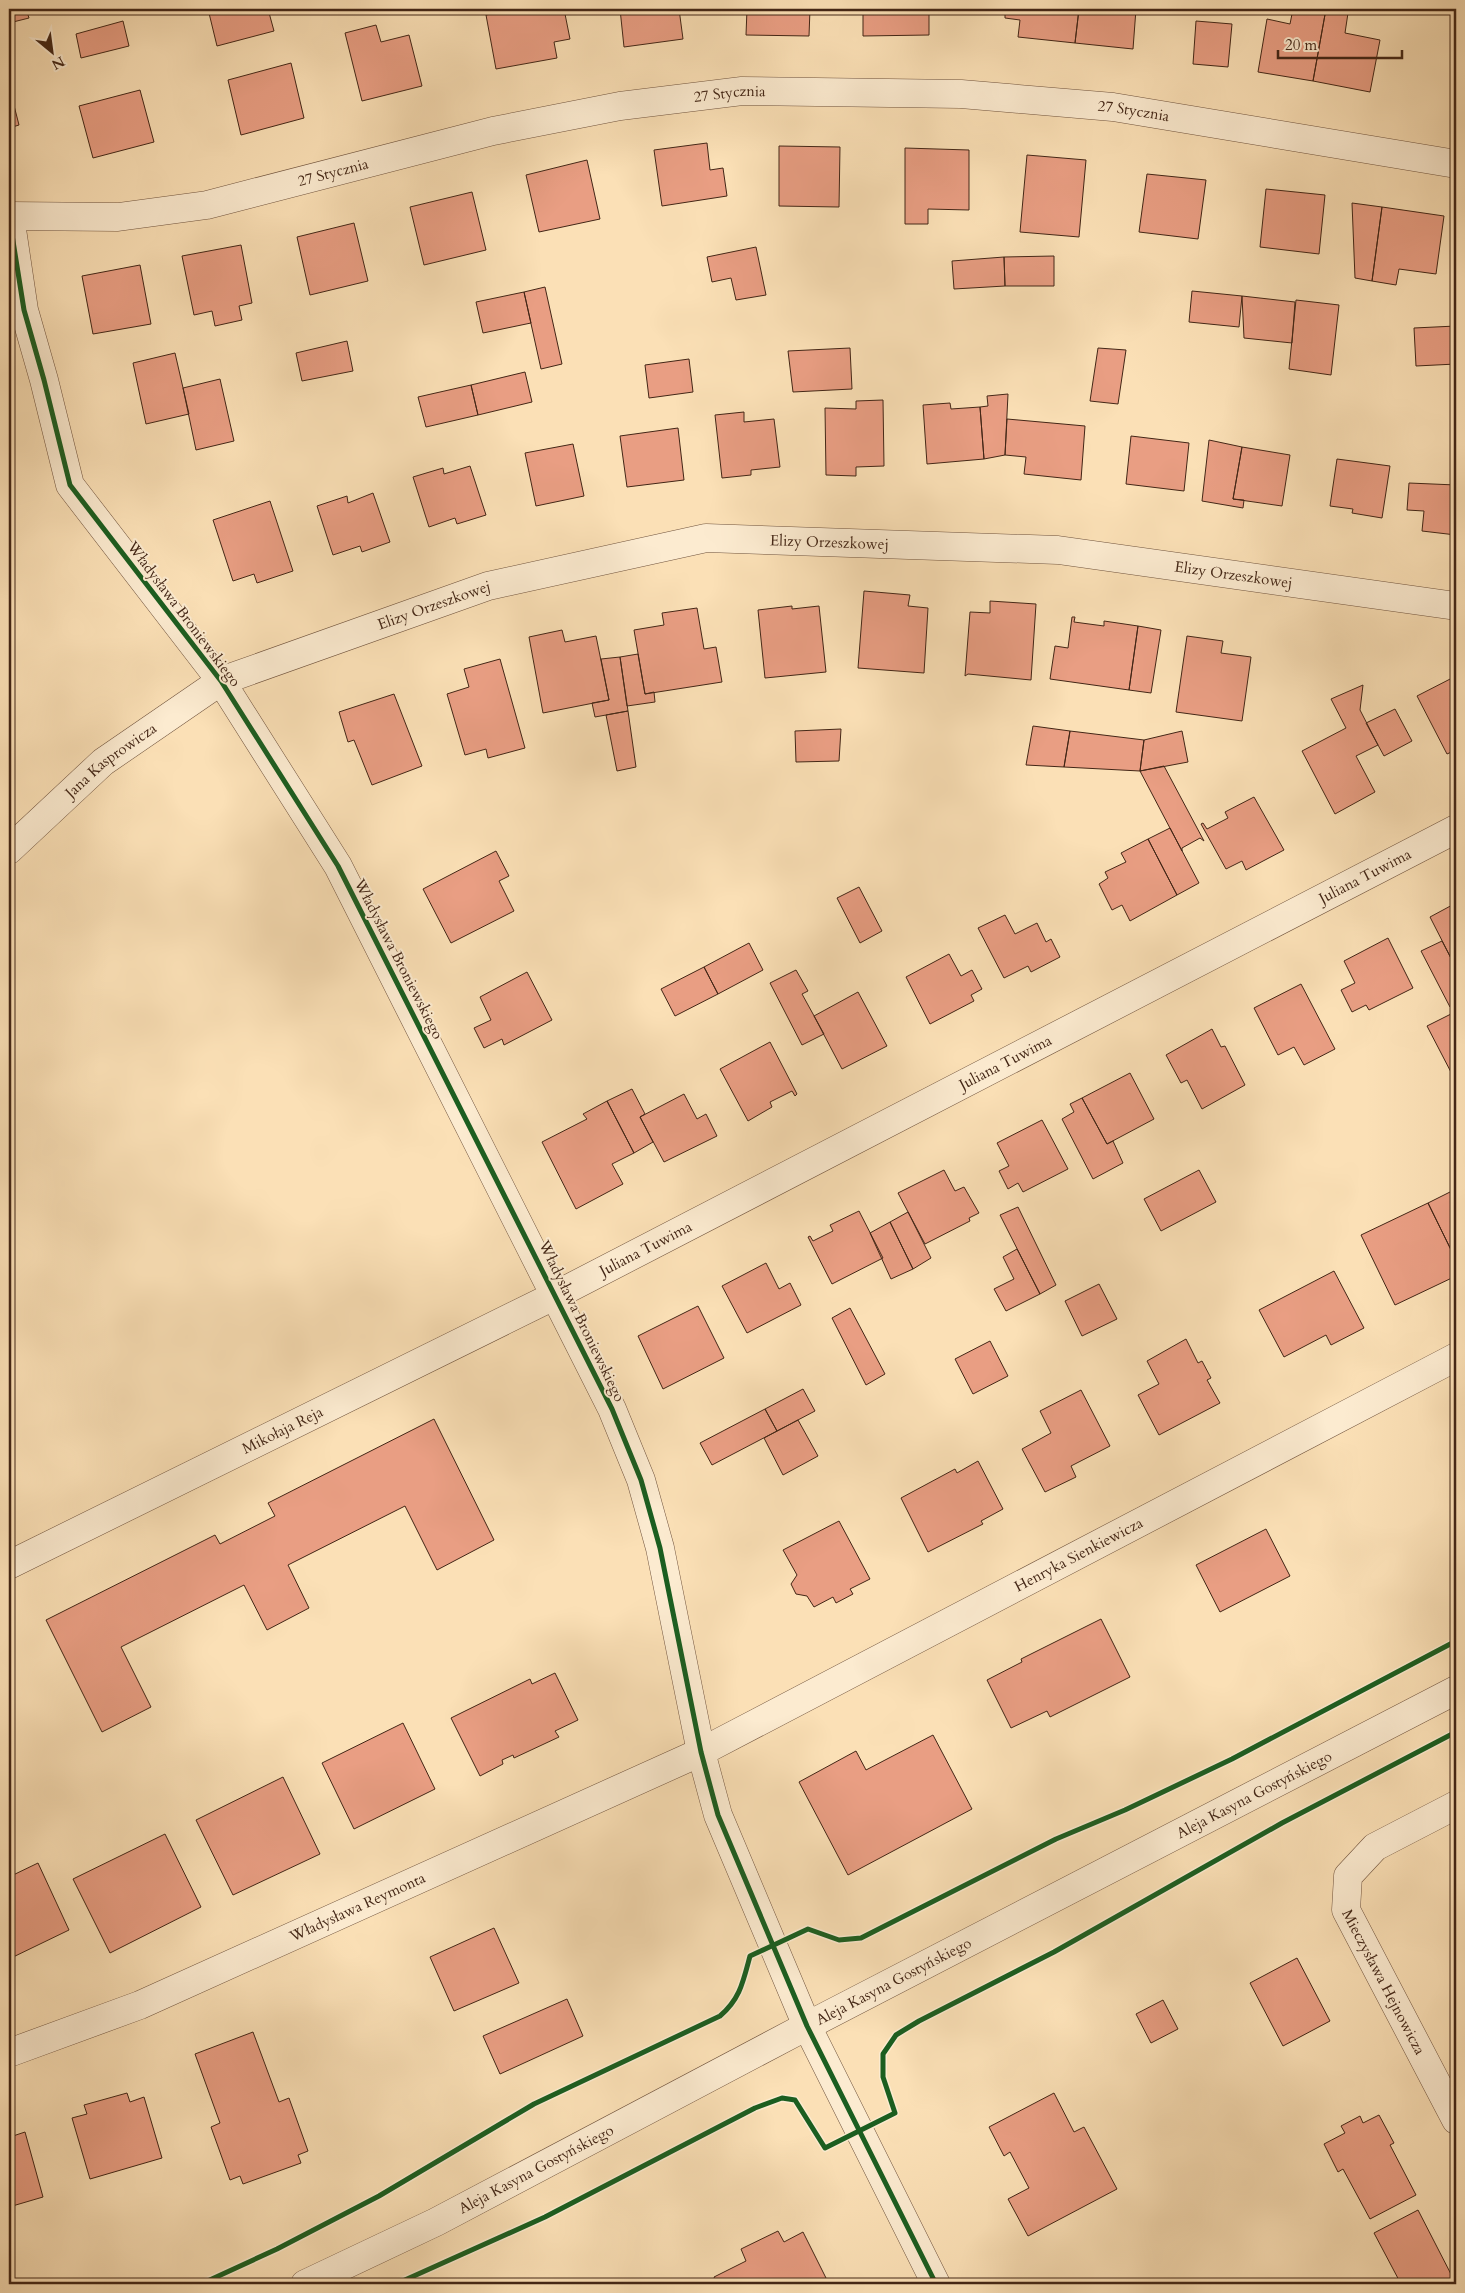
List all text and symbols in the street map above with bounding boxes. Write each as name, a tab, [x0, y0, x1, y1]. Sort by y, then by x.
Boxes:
north arrow	[28, 28, 78, 78]
scale bar	[1278, 28, 1401, 60]
text: 20 m	[1285, 35, 1317, 55]
text: N	[48, 52, 68, 74]
street label: 27 Stycznia	[692, 81, 766, 107]
street label: 27 Stycznia	[1097, 96, 1171, 126]
street label: 27 Stycznia	[295, 154, 371, 191]
street label: Elizy Orzeszkowej	[770, 530, 889, 554]
street label: Władysława Broniewskiego	[122, 536, 245, 691]
street label: Elizy Orzeszkowej	[1173, 557, 1294, 593]
street label: Elizy Orzeszkowej	[375, 576, 492, 635]
street label: Jana Kasprowicza	[59, 718, 161, 804]
street label: Juliana Tuwima	[1314, 844, 1415, 909]
street label: Władysława Broniewskiego	[349, 875, 448, 1043]
street label: Juliana Tuwima	[954, 1030, 1055, 1095]
street label: Juliana Tuwima	[594, 1216, 696, 1282]
street label: Władysława Broniewskiego	[534, 1236, 630, 1405]
street label: Mikołaja Reja	[239, 1401, 327, 1458]
street label: Henryka Sienkiewicza	[1011, 1512, 1147, 1596]
street label: Aleja Kasyna Gostyńskiego	[1173, 1746, 1335, 1843]
street label: Władysława Reymonta	[285, 1867, 429, 1947]
street label: Mieczysława Hejnowicza	[1337, 1906, 1430, 2058]
street label: Aleja Kasyna Gostyńskiego	[812, 1933, 975, 2030]
street label: Aleja Kasyna Gostyńskiego	[455, 2120, 617, 2218]

